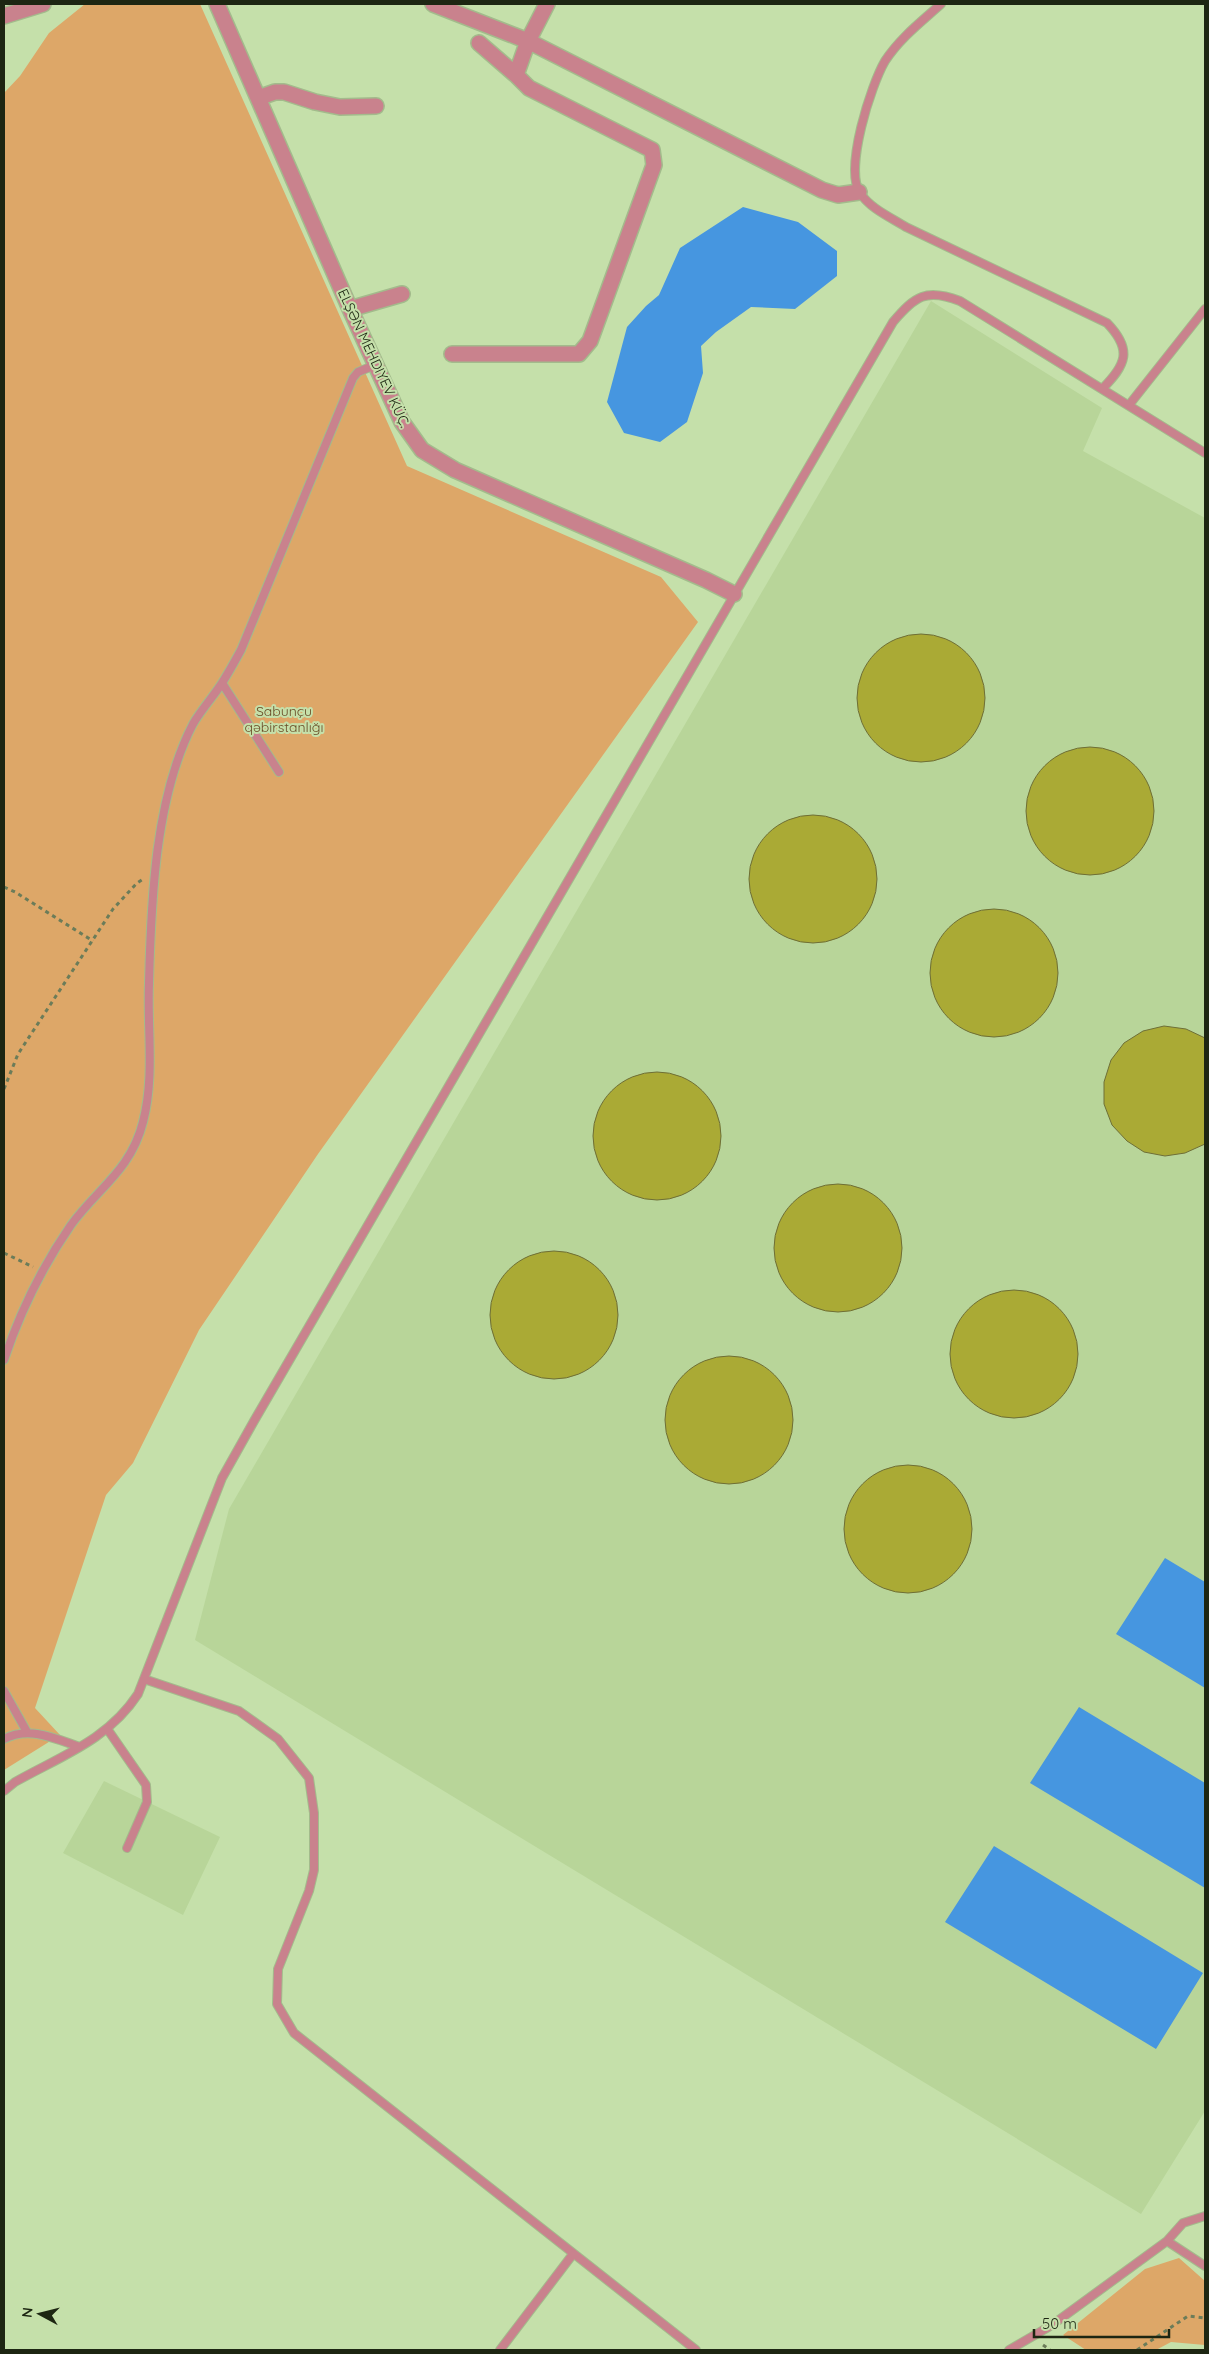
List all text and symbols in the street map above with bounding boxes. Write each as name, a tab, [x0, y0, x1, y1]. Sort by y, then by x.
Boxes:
street label: ELŞƏN MEHDIYEV KÜÇ.	[334, 286, 414, 430]
park label: Sabunçu qəbirstanlığı	[244, 702, 324, 736]
north arrow	[15, 2289, 65, 2339]
text: N	[18, 2306, 37, 2319]
scale bar	[1034, 2306, 1169, 2338]
text: 50 m	[1042, 2314, 1077, 2333]

